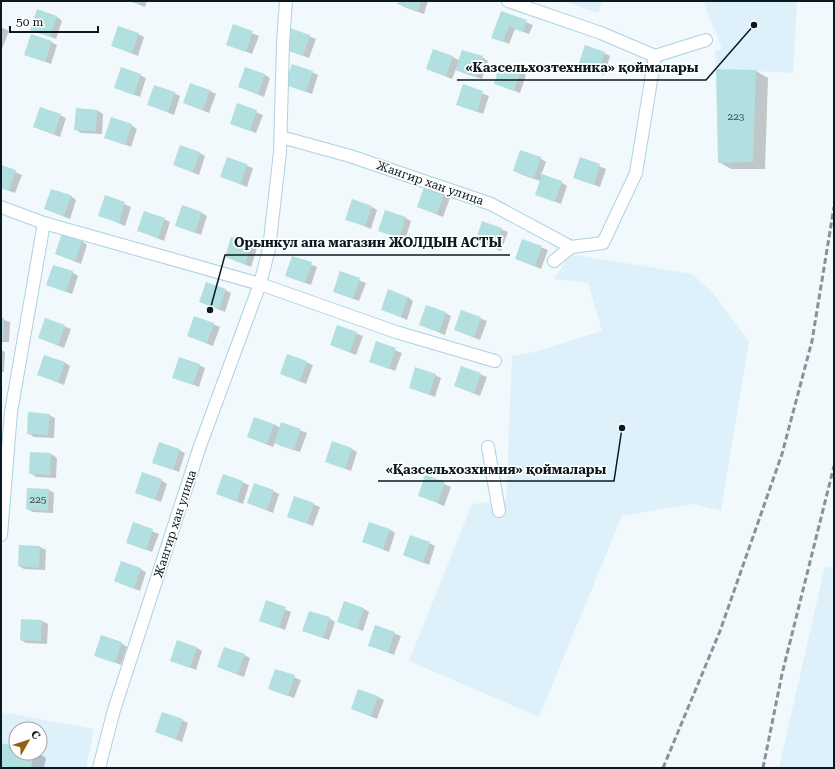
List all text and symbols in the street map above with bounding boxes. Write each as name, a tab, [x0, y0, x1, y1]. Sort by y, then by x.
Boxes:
scale bar	[10, 8, 98, 34]
text: 50 m	[16, 15, 43, 29]
callout: «Казсельхозтехника» қоймалары	[457, 55, 706, 80]
text: «Казсельхозтехника» қоймалары	[465, 60, 699, 75]
house number: 223	[728, 111, 745, 122]
street label: Жангир хан улица	[375, 158, 486, 208]
callout: Орынкул апа магазин ЖОЛДЫН АСТЫ	[225, 230, 510, 255]
text: Орынкул апа магазин ЖОЛДЫН АСТЫ	[234, 235, 503, 250]
callout: «Қазсельхозхимия» қоймалары	[378, 456, 614, 481]
text: «Қазсельхозхимия» қоймалары	[386, 462, 607, 477]
street label: Жангир хан улица	[151, 468, 199, 580]
house number: 225	[30, 494, 47, 505]
north arrow	[8, 721, 48, 761]
text: С	[28, 728, 43, 742]

